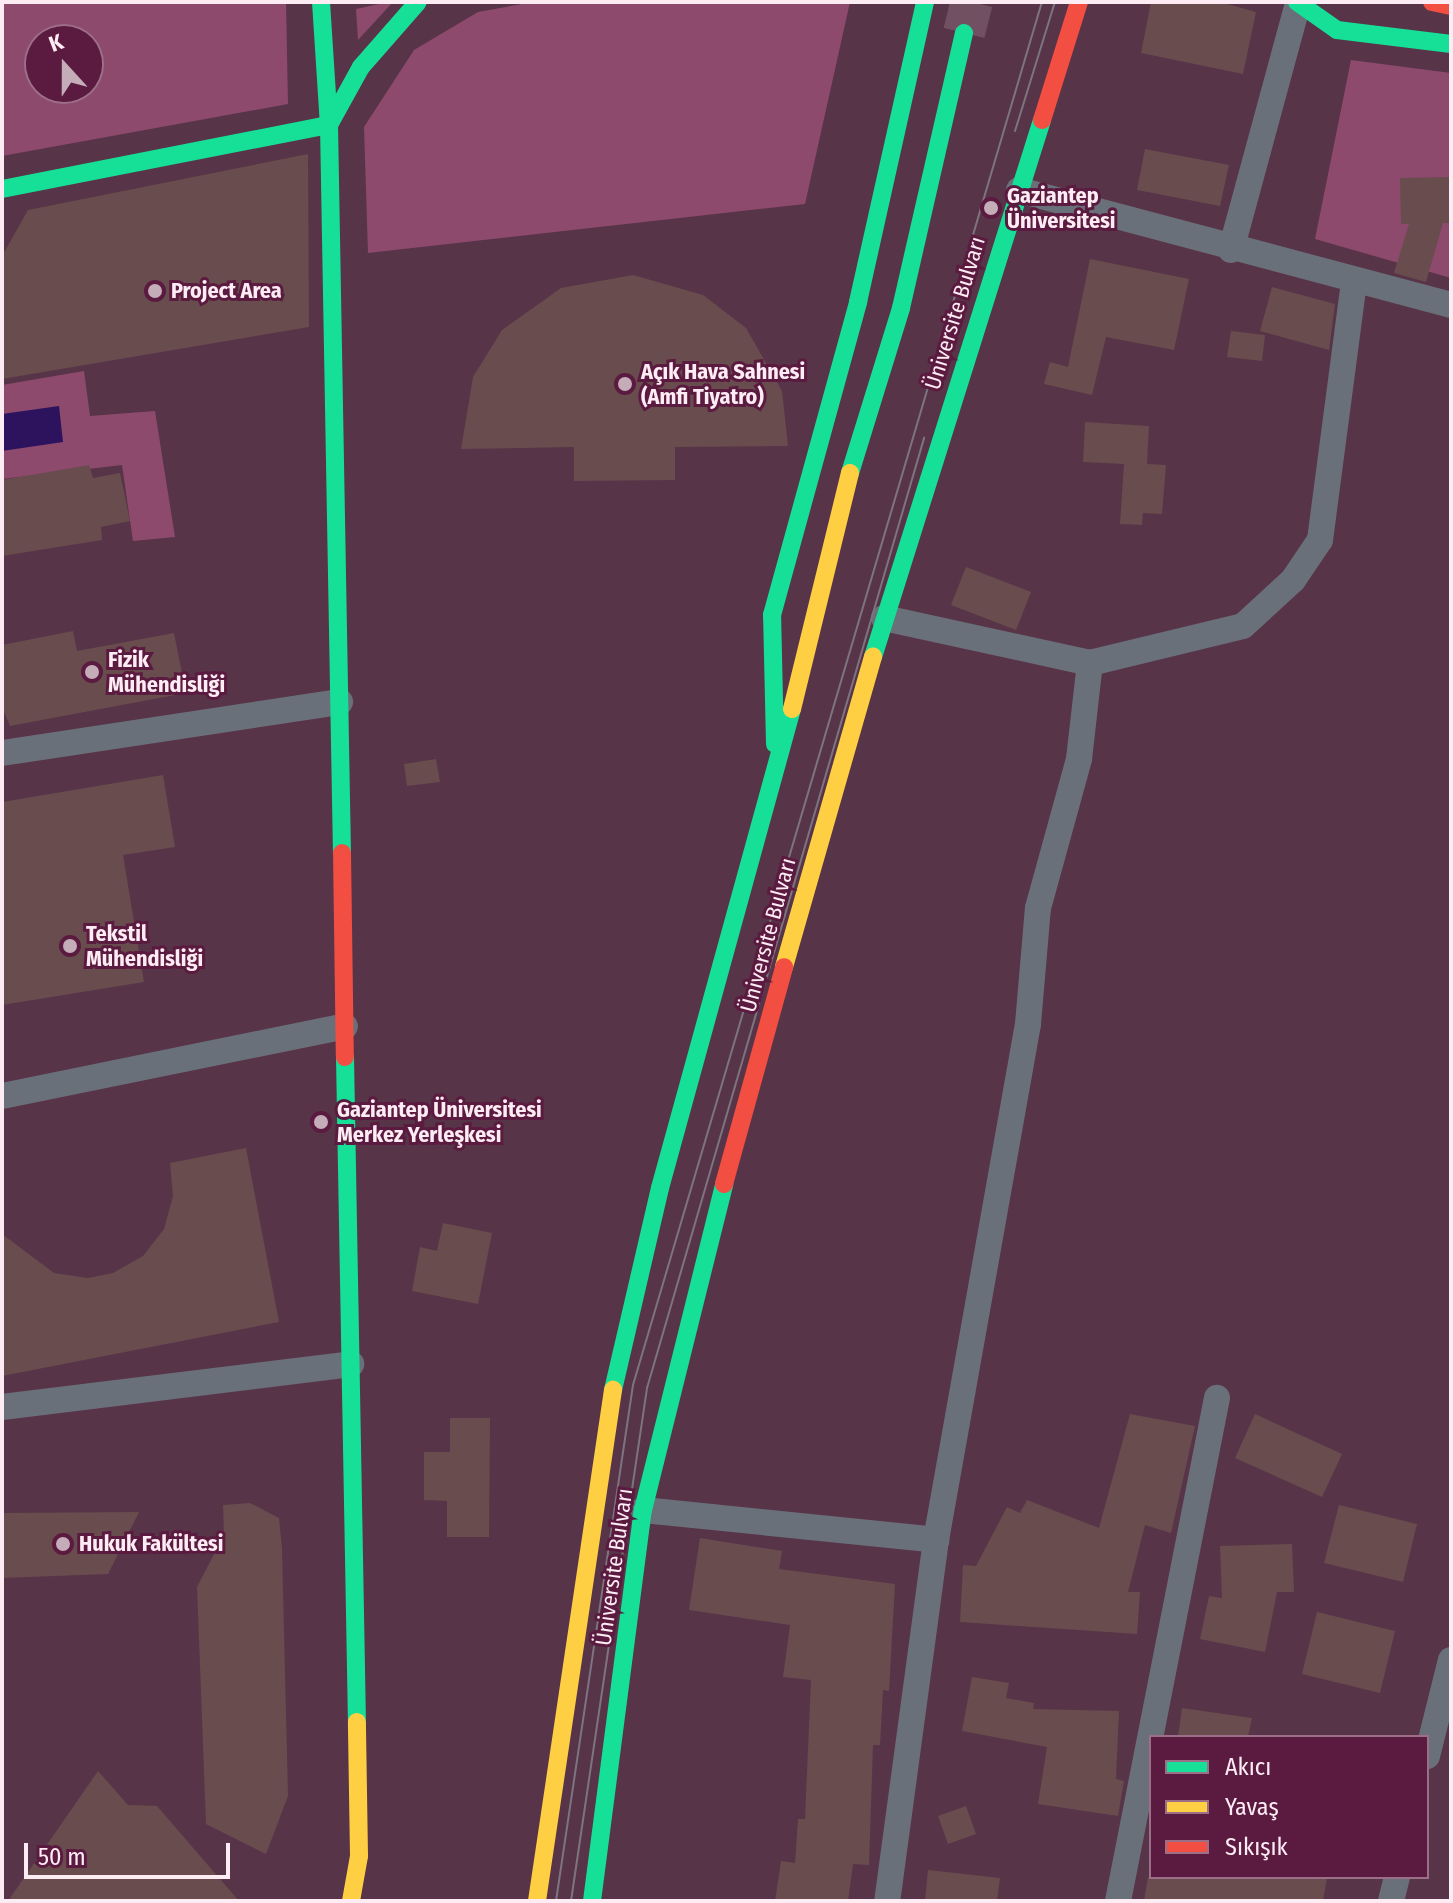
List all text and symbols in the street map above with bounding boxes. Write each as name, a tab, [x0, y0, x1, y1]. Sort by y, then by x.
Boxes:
north arrow	[24, 24, 104, 104]
text: K	[45, 28, 67, 58]
place label: Gaziantep Üniversitesi	[1007, 182, 1115, 234]
marker: Gaziantep Üniversitesi	[982, 199, 1000, 217]
street label: Üniversite Bulvarı	[919, 233, 991, 393]
place label: Project Area	[171, 278, 282, 304]
marker: Project Area	[146, 282, 164, 300]
place label: Açık Hava Sahnesi (Amfi Tiyatro)	[641, 358, 805, 410]
marker: Açık Hava Sahnesi (Amfi Tiyatro)	[616, 375, 634, 393]
place label: Fizik Mühendisliği	[108, 646, 225, 698]
marker: Fizik Mühendisliği	[83, 663, 101, 681]
street label: Üniversite Bulvarı	[735, 855, 801, 1015]
place label: Tekstil Mühendisliği	[86, 920, 203, 972]
marker: Tekstil Mühendisliği	[61, 937, 79, 955]
place label: Gaziantep Üniversitesi Merkez Yerleşkesi	[337, 1096, 542, 1148]
marker: Gaziantep Üniversitesi Merkez Yerleşkesi	[312, 1113, 330, 1131]
street label: Üniversite Bulvarı	[590, 1487, 638, 1647]
place label: Hukuk Fakültesi	[79, 1531, 223, 1557]
marker: Hukuk Fakültesi	[54, 1535, 72, 1553]
legend	[1149, 1735, 1429, 1879]
text: Akıcı	[1225, 1753, 1271, 1781]
text: Yavaş	[1225, 1793, 1279, 1821]
scale bar	[28, 1827, 234, 1877]
text: Sıkışık	[1225, 1833, 1288, 1861]
text: 50 m	[38, 1843, 86, 1871]

